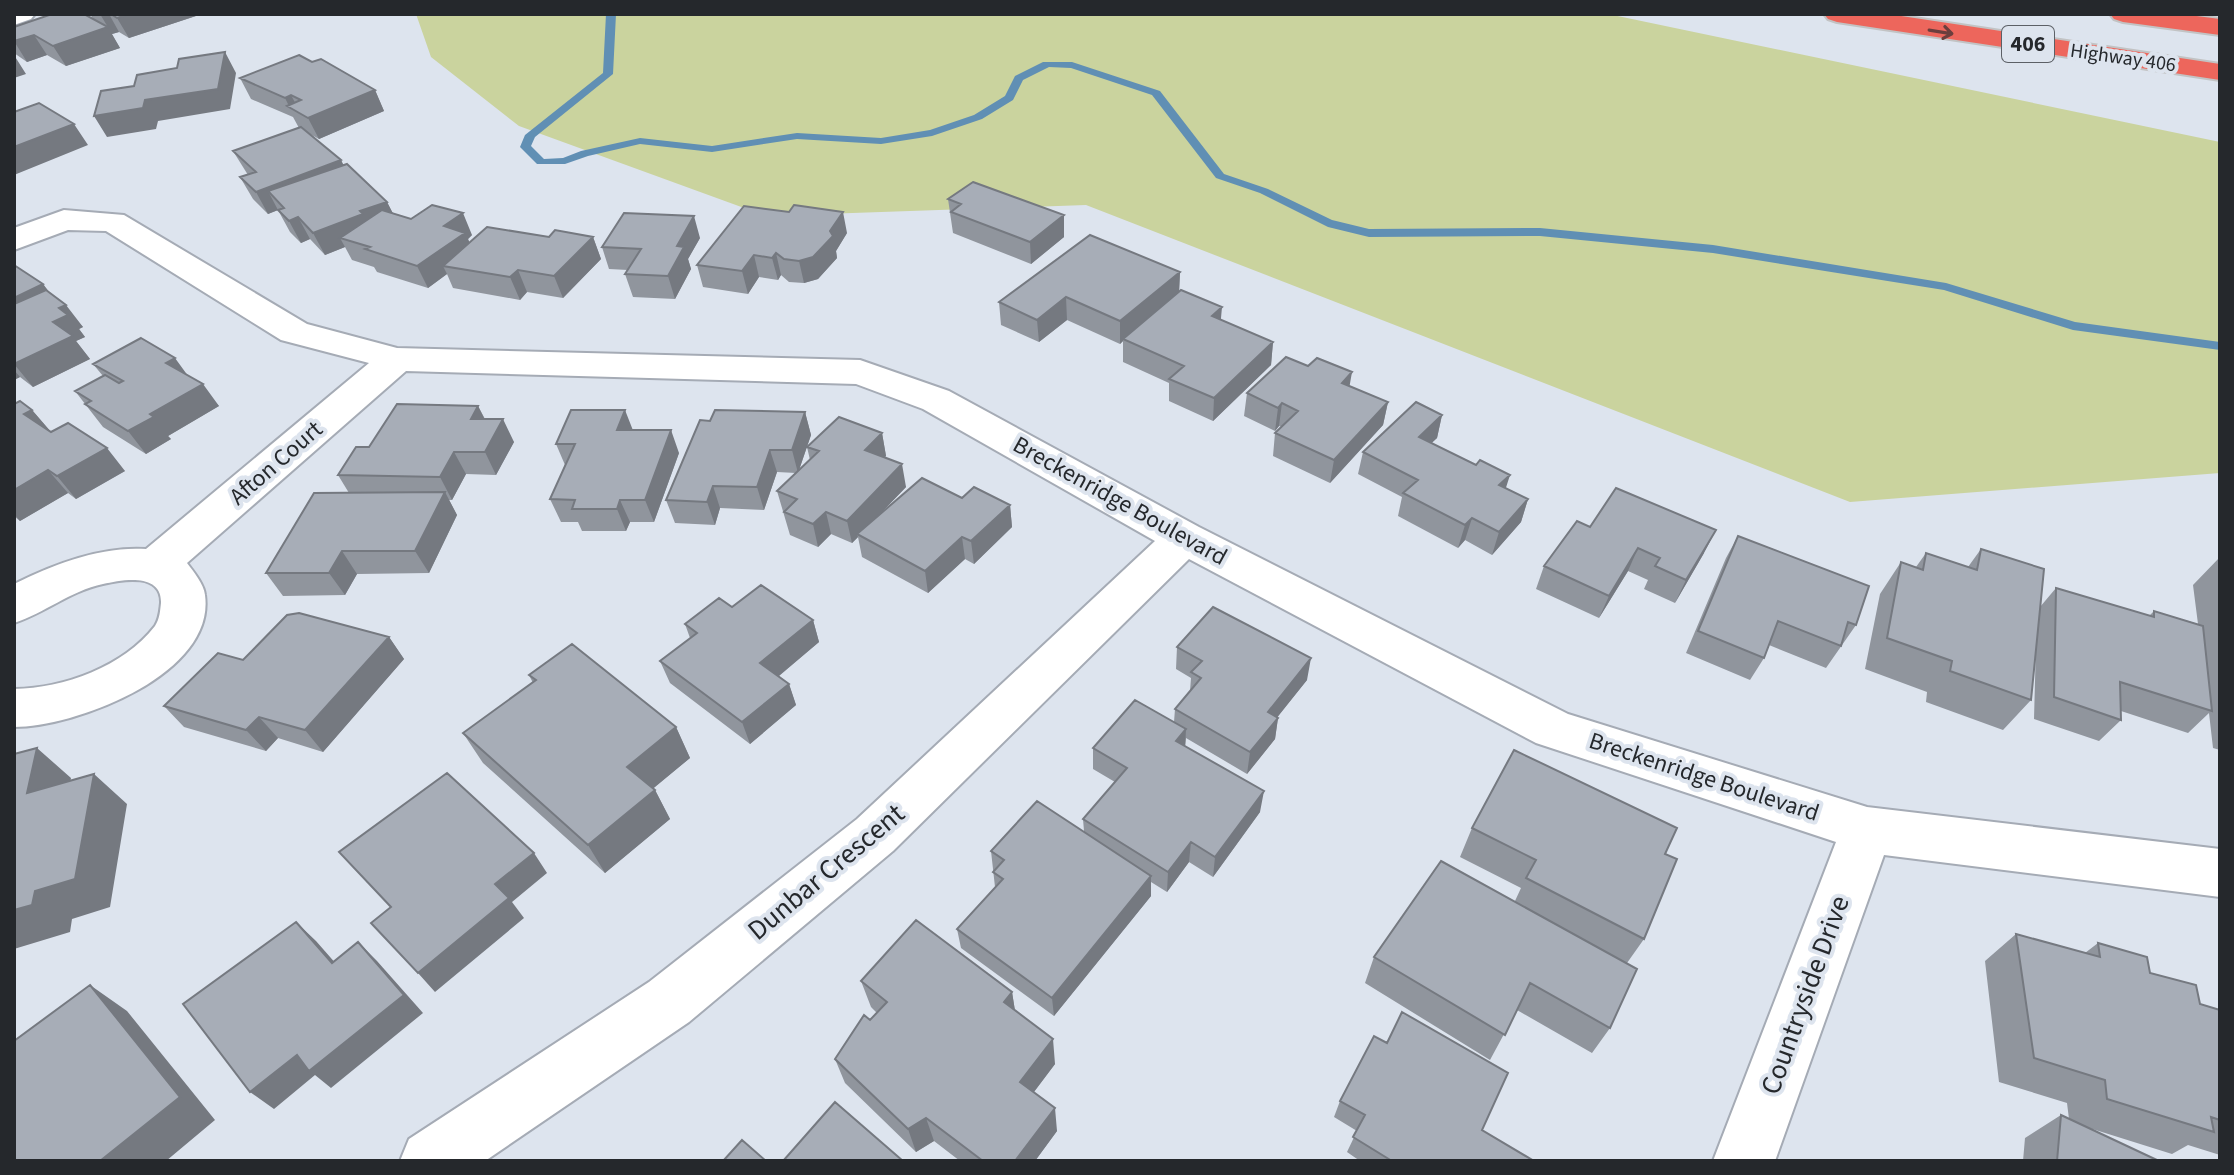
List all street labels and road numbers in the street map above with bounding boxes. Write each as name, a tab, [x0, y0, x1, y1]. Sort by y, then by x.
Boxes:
road number: 406	[2002, 26, 2054, 62]
street label: Highway 406	[2068, 37, 2178, 79]
street label: Afton Court	[222, 412, 330, 514]
street label: Breckenridge Boulevard	[1007, 427, 1233, 575]
street label: Breckenridge Boulevard	[1584, 723, 1824, 831]
street label: Dunbar Crescent	[739, 794, 914, 950]
street label: Countryside Drive	[1750, 890, 1860, 1100]

